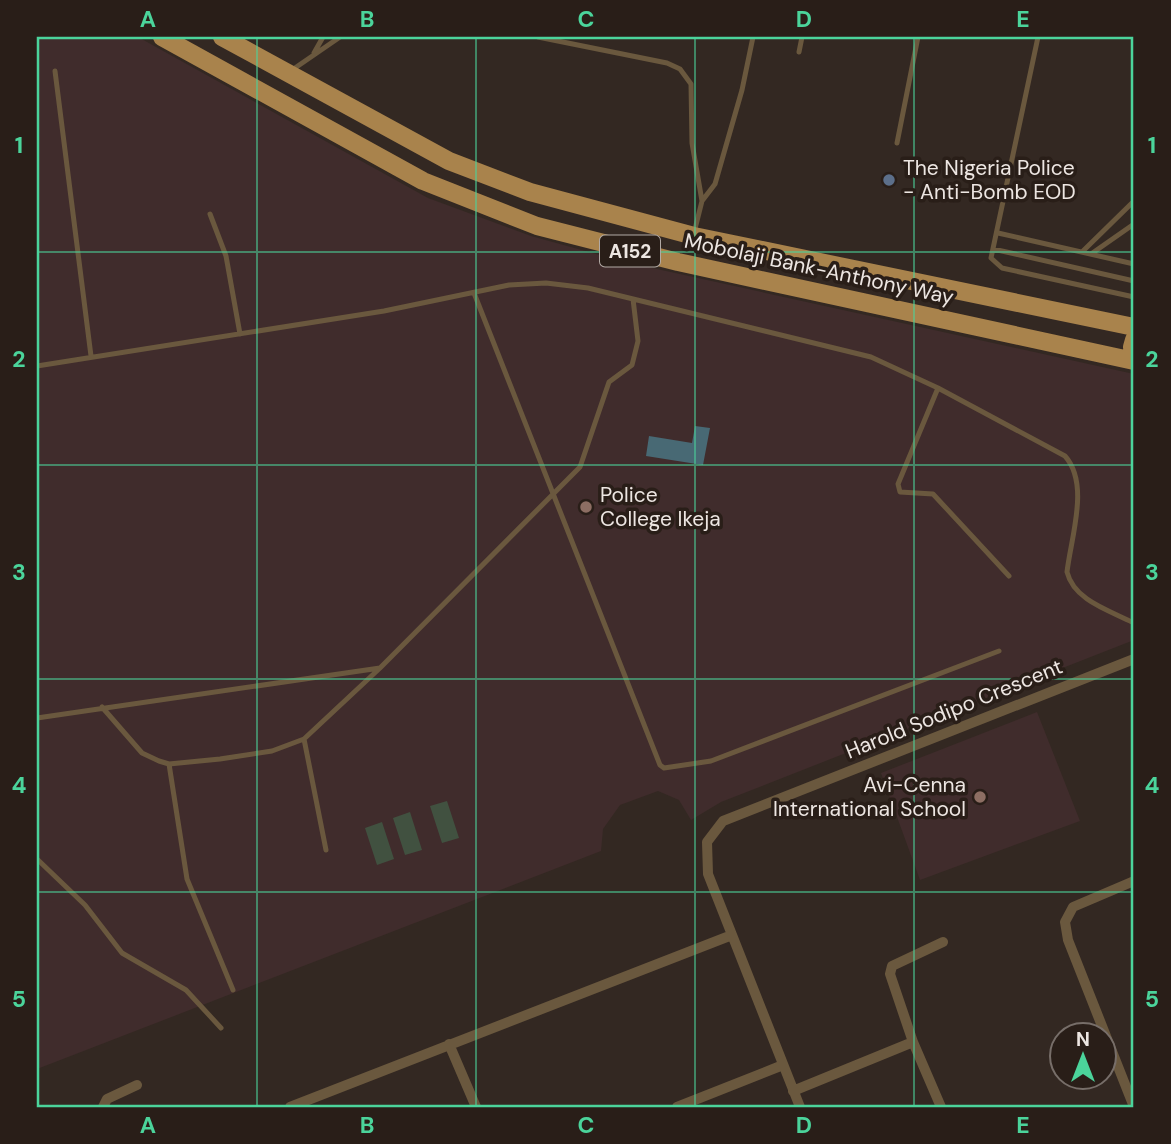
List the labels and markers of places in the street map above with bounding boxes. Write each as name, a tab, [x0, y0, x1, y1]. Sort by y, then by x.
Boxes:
place label: The Nigeria Police - Anti-Bomb EOD	[903, 154, 1076, 206]
marker: The Nigeria Police - Anti-Bomb EOD	[881, 172, 897, 188]
place label: Police College Ikeja	[600, 481, 721, 533]
marker: Police College Ikeja	[578, 499, 594, 515]
place label: Avi-Cenna International School	[773, 771, 966, 823]
marker: Avi-Cenna International School	[972, 789, 988, 805]

